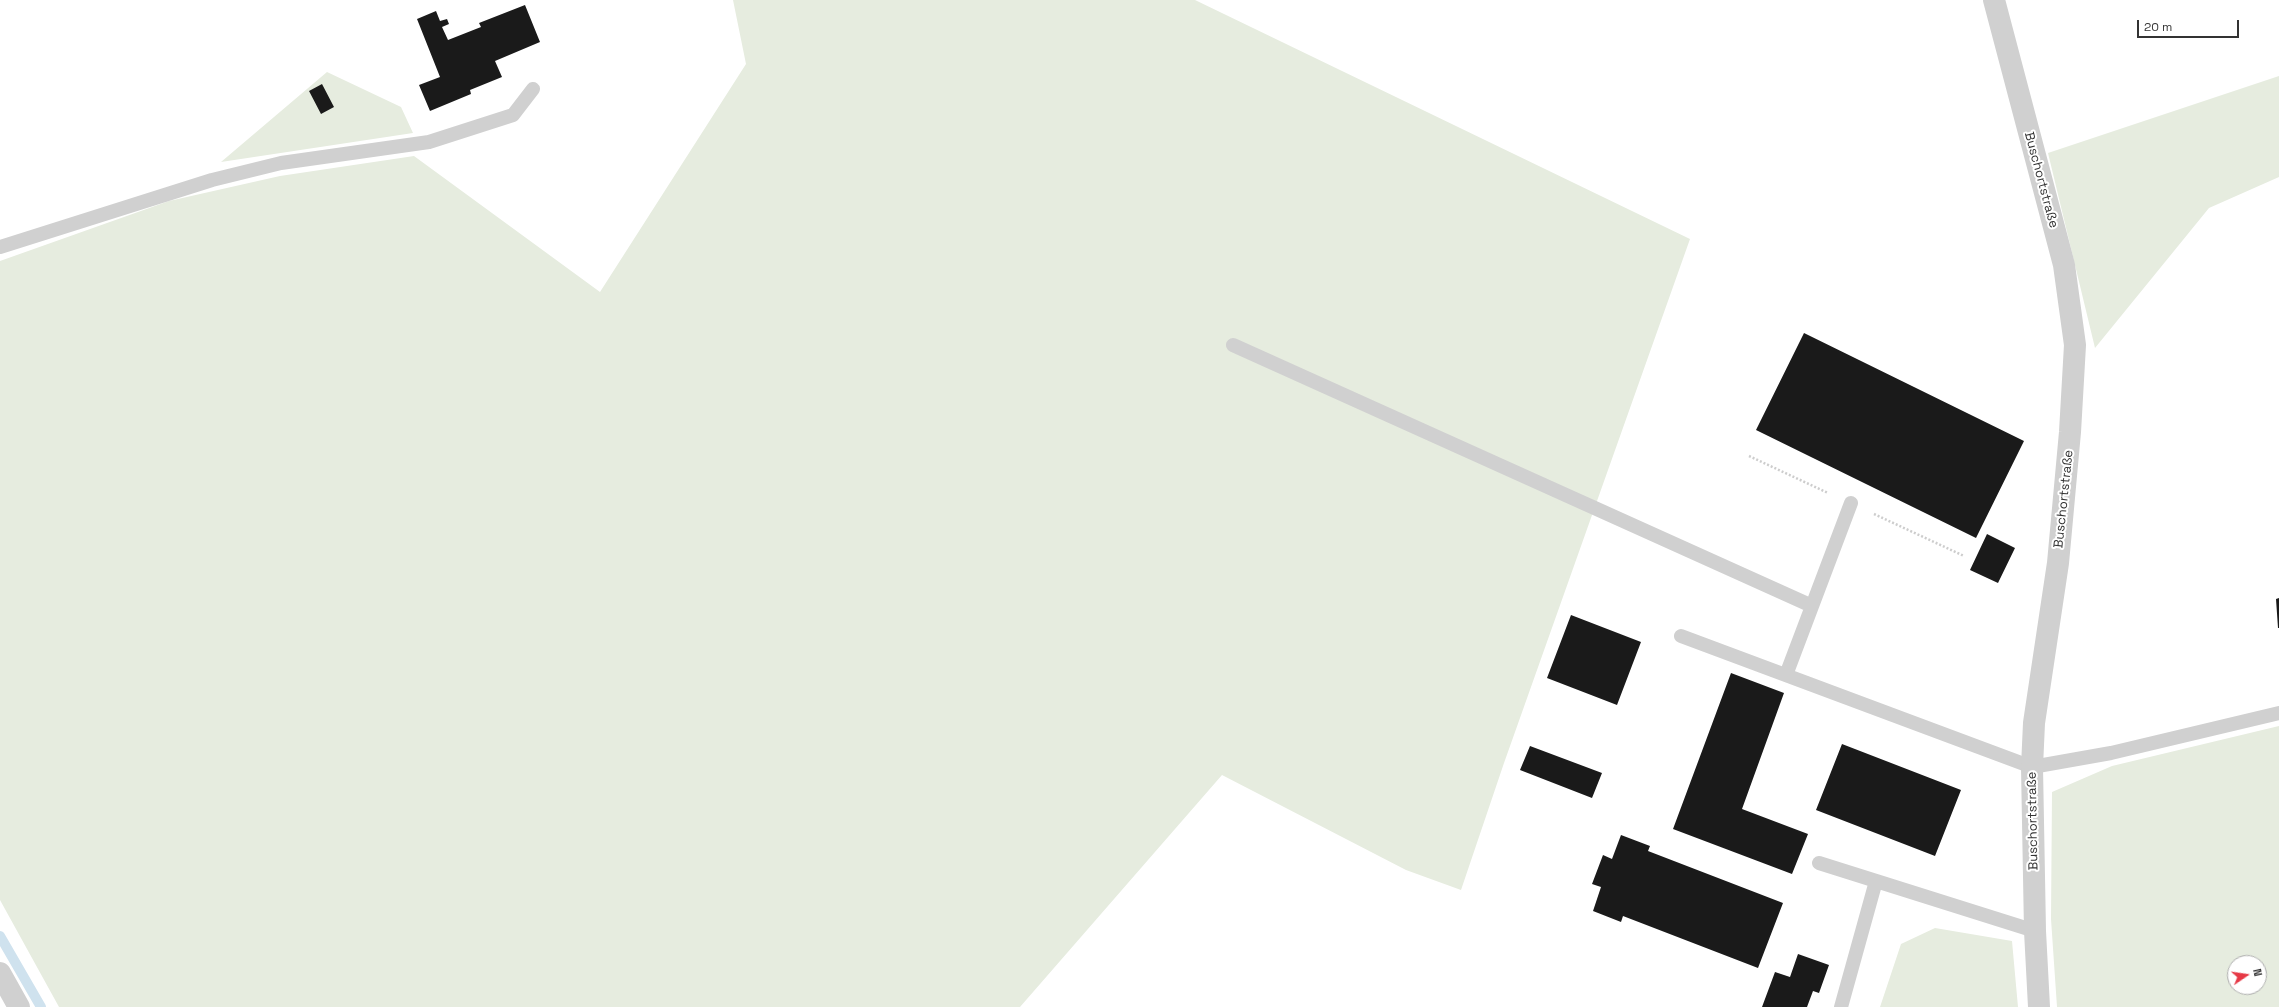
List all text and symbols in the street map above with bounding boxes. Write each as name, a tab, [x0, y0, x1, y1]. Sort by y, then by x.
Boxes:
scale bar	[2139, 12, 2241, 38]
text: 20 m	[2144, 19, 2172, 35]
street label: Buschortstraße	[2021, 130, 2061, 230]
street label: Buschortstraße	[2051, 449, 2077, 549]
street label: Buschortstraße	[2024, 771, 2042, 871]
north arrow	[2227, 955, 2267, 995]
text: N	[2250, 967, 2265, 978]

